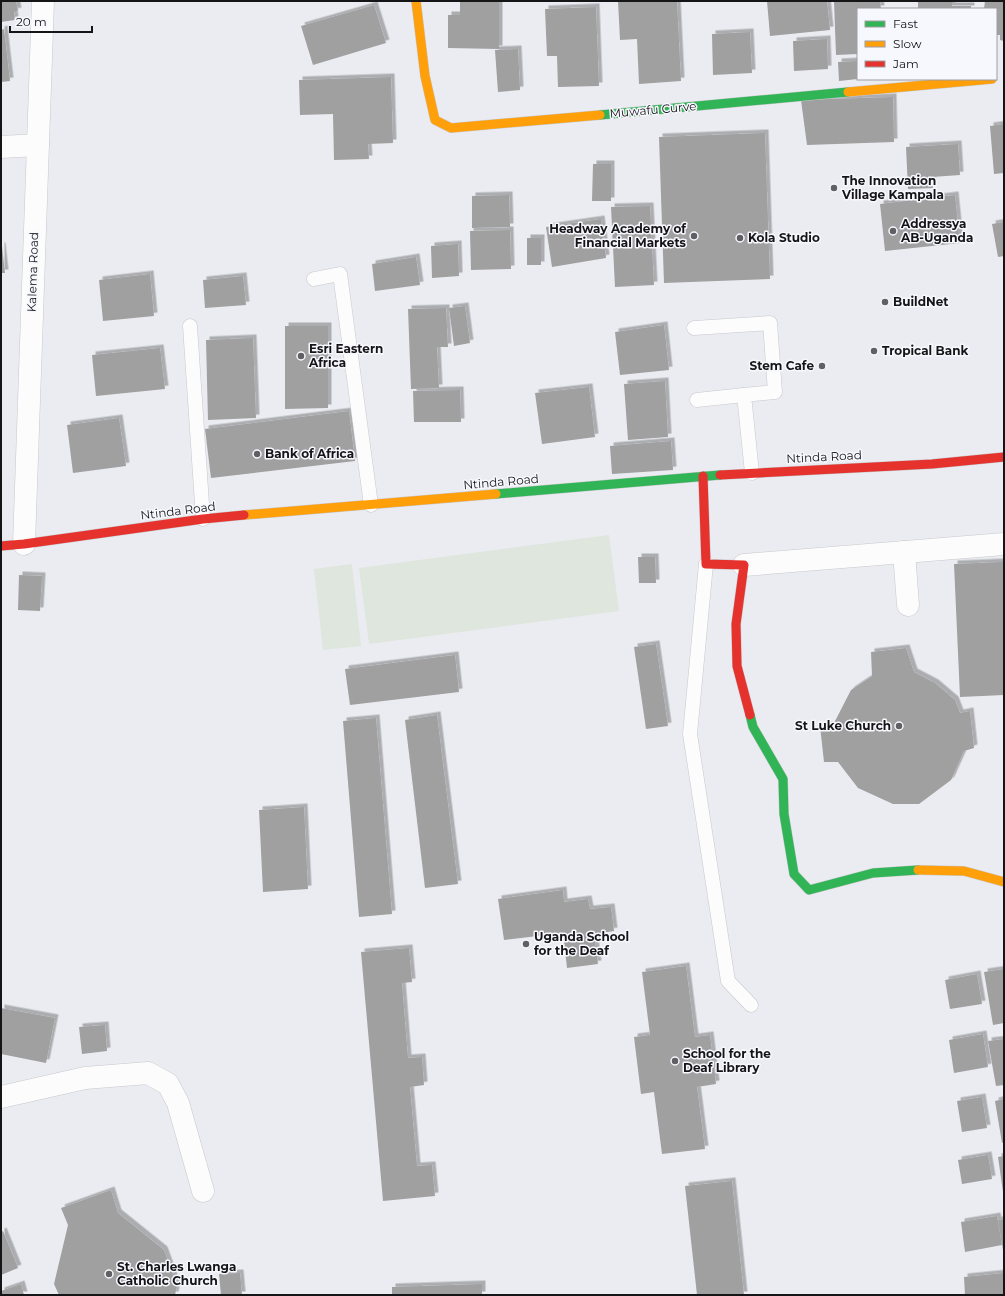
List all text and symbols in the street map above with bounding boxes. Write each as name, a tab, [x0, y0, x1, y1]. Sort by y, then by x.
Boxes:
scale bar	[10, 8, 92, 34]
legend	[857, 8, 997, 80]
text: 20 m	[16, 14, 47, 29]
text: Fast	[893, 16, 918, 31]
text: Slow	[893, 36, 922, 51]
text: Jam	[892, 56, 919, 71]
street label: Muwafu Curve	[609, 98, 697, 121]
place label: The Innovation Village Kampala	[841, 173, 944, 202]
marker: The Innovation Village Kampala	[829, 183, 839, 193]
place label: Addressya AB-Uganda	[900, 216, 973, 245]
place label: Headway Academy of Financial Markets	[549, 221, 687, 250]
marker: Addressya AB-Uganda	[888, 226, 898, 236]
place label: Kola Studio	[748, 230, 820, 245]
marker: Headway Academy of Financial Markets	[689, 231, 699, 241]
street label: Kalema Road	[24, 232, 41, 312]
marker: Kola Studio	[735, 233, 745, 243]
place label: BuildNet	[893, 294, 949, 309]
marker: BuildNet	[880, 297, 890, 307]
place label: Esri Eastern Africa	[308, 341, 383, 370]
place label: Tropical Bank	[882, 343, 968, 358]
marker: Tropical Bank	[869, 346, 879, 356]
marker: Esri Eastern Africa	[296, 351, 306, 361]
place label: Stem Cafe	[750, 358, 814, 373]
marker: Stem Cafe	[817, 361, 827, 371]
place label: Bank of Africa	[265, 446, 354, 461]
street label: Ntinda Road	[786, 447, 862, 466]
marker: Bank of Africa	[252, 449, 262, 459]
street label: Ntinda Road	[463, 471, 539, 492]
street label: Ntinda Road	[139, 498, 216, 523]
place label: St Luke Church	[795, 718, 891, 733]
marker: St Luke Church	[894, 721, 904, 731]
place label: Uganda School for the Deaf	[534, 929, 629, 958]
marker: Uganda School for the Deaf	[521, 939, 531, 949]
place label: School for the Deaf Library	[683, 1046, 771, 1075]
marker: School for the Deaf Library	[670, 1056, 680, 1066]
place label: St. Charles Lwanga Catholic Church	[117, 1259, 236, 1288]
marker: St. Charles Lwanga Catholic Church	[104, 1269, 114, 1279]

